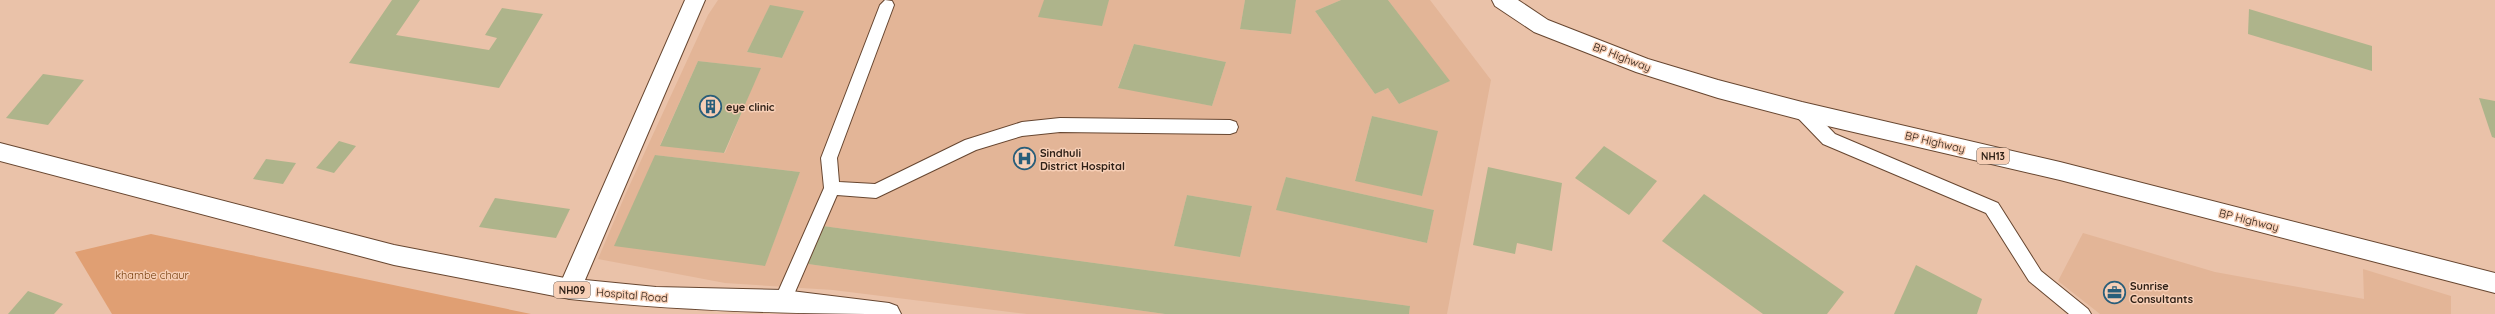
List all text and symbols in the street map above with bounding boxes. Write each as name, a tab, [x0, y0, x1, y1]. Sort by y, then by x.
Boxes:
street label: BP Highway	[1591, 39, 1653, 75]
building icon: eye clinic	[698, 94, 724, 120]
place label: eye clinic	[726, 100, 775, 114]
street label: BP Highway	[1904, 128, 1966, 156]
hospital icon: Sindhuli District Hospital	[1011, 146, 1037, 172]
place label: Sindhuli District Hospital	[1040, 146, 1125, 173]
road number: NH13	[1977, 148, 2009, 164]
street label: BP Highway	[2218, 206, 2280, 234]
park label: khambe chaur	[115, 268, 190, 282]
office icon: Sunrise Consultants	[2102, 279, 2128, 305]
place label: Sunrise Consultants	[2130, 279, 2193, 306]
road number: NH09	[554, 282, 590, 298]
street label: Hospital Road	[596, 285, 668, 305]

